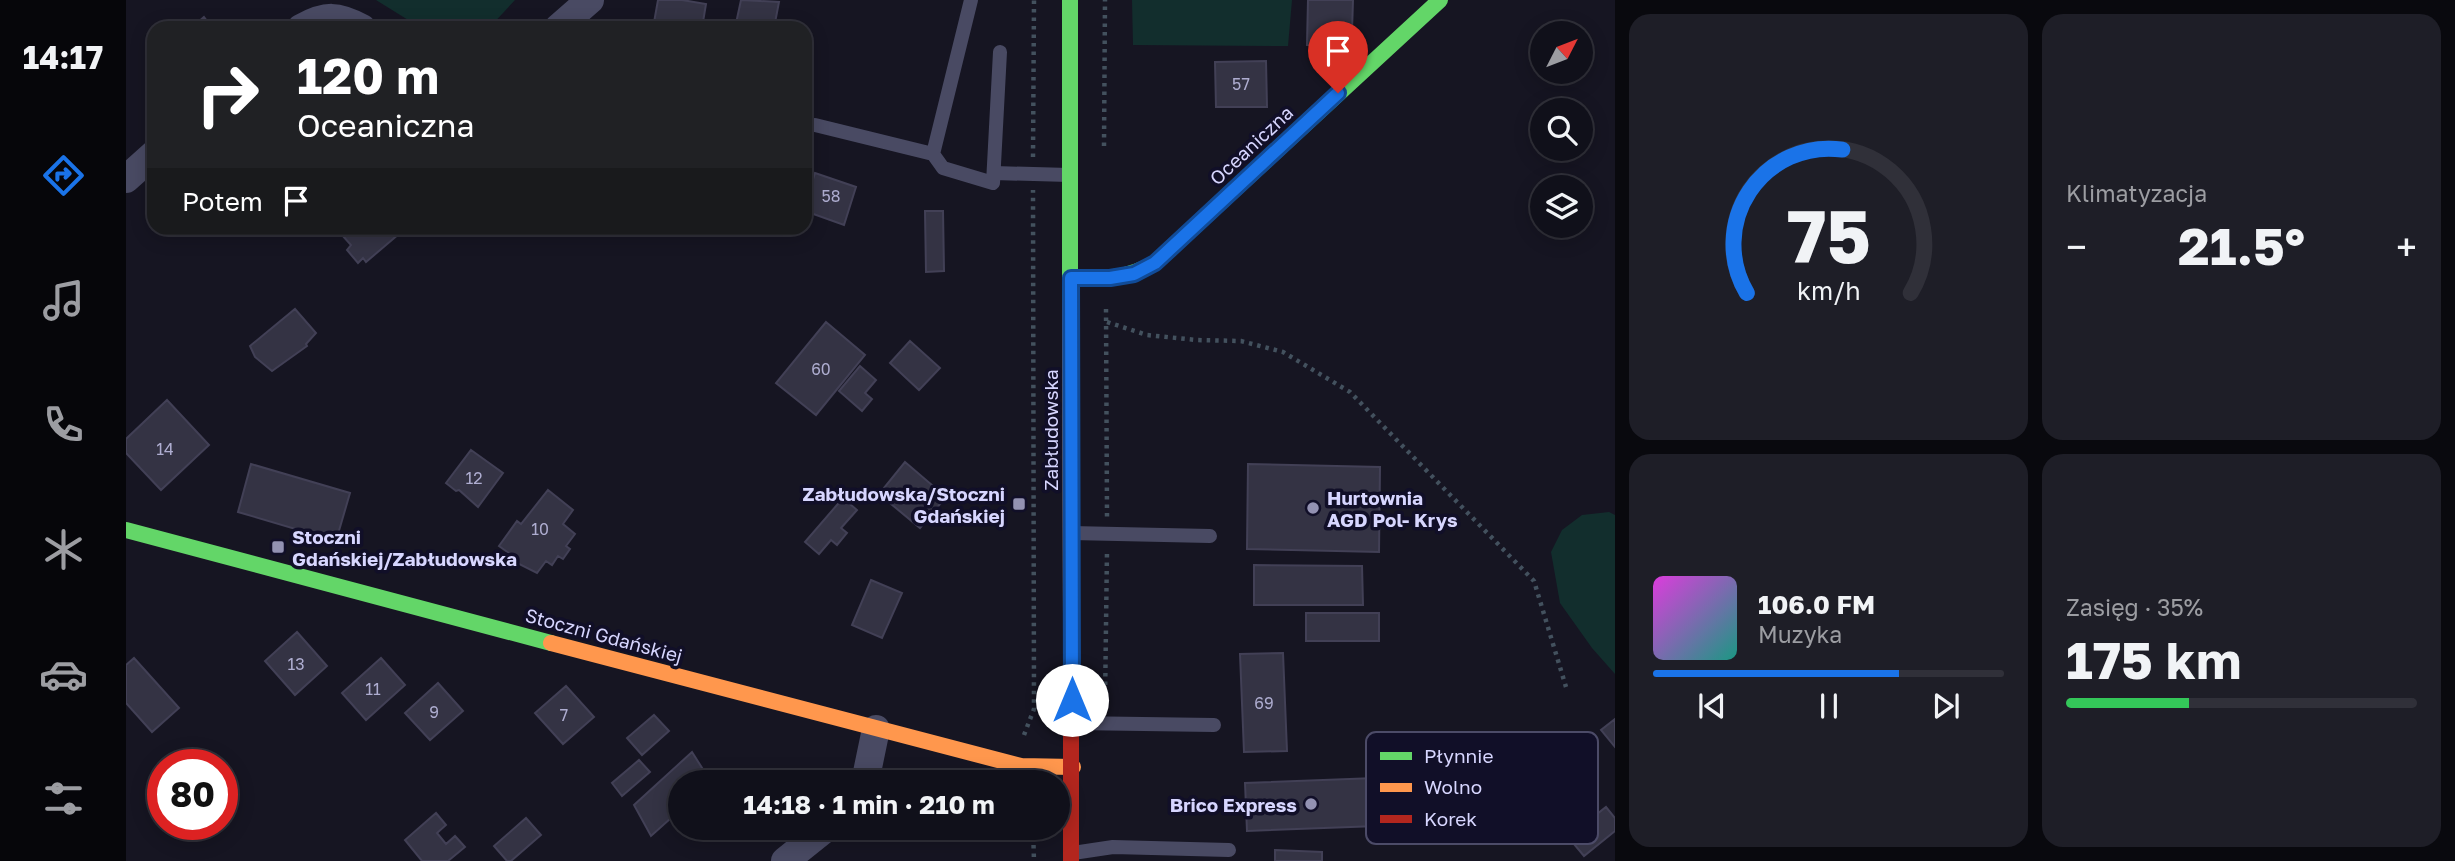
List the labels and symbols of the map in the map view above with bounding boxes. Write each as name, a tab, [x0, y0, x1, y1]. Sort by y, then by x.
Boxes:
pin	[1308, 21, 1368, 93]
north arrow	[1530, 21, 1592, 84]
house number: 57	[1232, 74, 1250, 94]
street label: Oceaniczna	[1205, 101, 1297, 189]
house number: 58	[821, 186, 841, 206]
house number: 60	[811, 359, 831, 379]
street label: Zabłudowska	[1039, 369, 1062, 491]
house number: 14	[156, 439, 174, 459]
house number: 12	[465, 468, 483, 488]
place label: Zabłudowska/Stoczni Gdańskiej	[802, 482, 1005, 527]
place label: Hurtownia AGD Pol- Krys	[1327, 486, 1458, 531]
marker: Zabłudowska/Stoczni Gdańskiej	[1011, 496, 1027, 512]
marker: Hurtownia AGD Pol- Krys	[1305, 500, 1321, 516]
house number: 10	[531, 519, 549, 539]
place label: Stoczni Gdańskiej/Zabłudowska	[292, 525, 517, 570]
marker: Stoczni Gdańskiej/Zabłudowska	[270, 539, 286, 555]
street label: Stoczni Gdańskiej	[523, 603, 685, 667]
house number: 13	[287, 654, 305, 674]
position arrow	[1035, 663, 1109, 737]
house number: 11	[365, 679, 381, 699]
house number: 69	[1254, 693, 1274, 713]
house number: 9	[429, 702, 439, 722]
house number: 7	[560, 705, 568, 725]
legend	[1366, 732, 1598, 844]
text: Płynnie	[1424, 744, 1493, 767]
speed limit sign: 80	[147, 749, 238, 840]
text: Wolno	[1424, 775, 1482, 798]
place label: Brico Express	[1170, 793, 1297, 816]
marker: Brico Express	[1303, 796, 1319, 812]
text: Korek	[1424, 807, 1477, 830]

